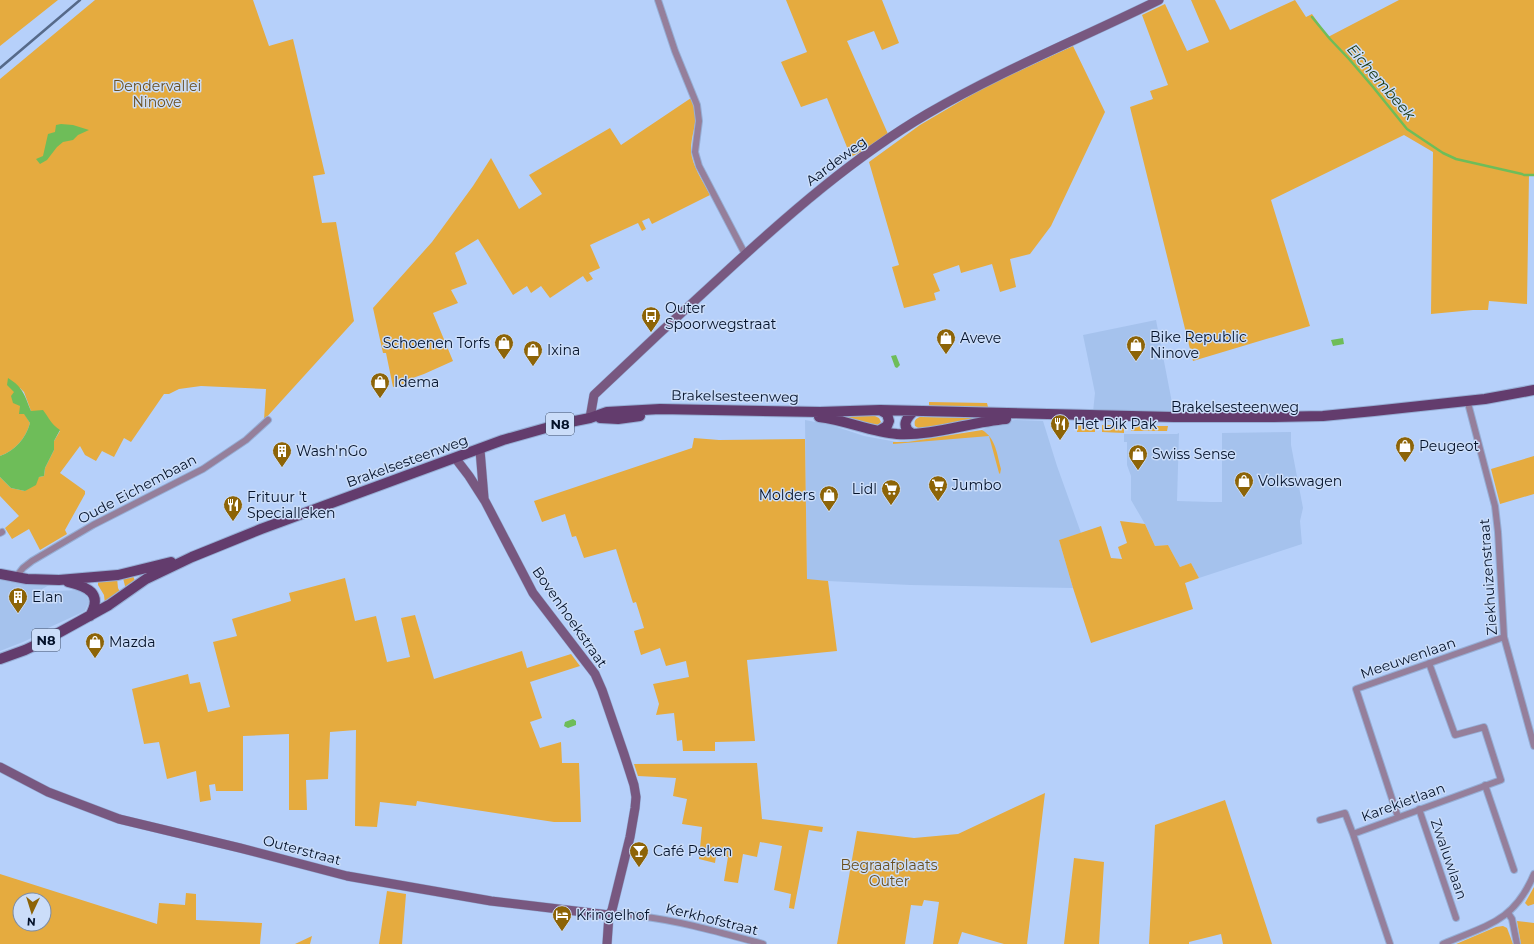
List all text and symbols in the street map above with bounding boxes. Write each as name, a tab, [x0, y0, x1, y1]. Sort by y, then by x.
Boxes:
water label: Eichembeek	[1343, 40, 1420, 124]
park label: Dendervallei Ninove	[113, 77, 201, 111]
street label: Aardeweg	[802, 132, 870, 190]
place label: Outer Spoorwegstraat	[665, 299, 777, 333]
bus stop icon: Outer Spoorwegstraat	[640, 305, 662, 333]
shop icon: Aveve	[935, 327, 957, 355]
place label: Bike Republic Ninove	[1150, 328, 1247, 362]
place label: Aveve	[960, 329, 1001, 347]
shop icon: Schoenen Torfs	[493, 332, 515, 360]
place label: Schoenen Torfs	[383, 334, 490, 352]
shop icon: Bike Republic Ninove	[1125, 334, 1147, 362]
shop icon: Ixina	[522, 339, 544, 367]
place label: Ixina	[547, 341, 580, 359]
shop icon: Idema	[369, 371, 391, 399]
place label: Idema	[394, 373, 439, 391]
street label: Brakelsesteenweg	[671, 386, 799, 406]
street label: Brakelsesteenweg	[1171, 398, 1299, 416]
road number: N8	[546, 413, 574, 435]
restaurant icon: Het Dik Pak	[1049, 413, 1071, 441]
place label: Het Dik Pak	[1074, 415, 1158, 433]
street label: Brakelsesteenweg	[344, 431, 470, 491]
shop icon: Peugeot	[1394, 435, 1416, 463]
place label: Peugeot	[1419, 437, 1480, 455]
building icon: Wash'nGo	[271, 440, 293, 468]
place label: Wash'nGo	[296, 442, 367, 460]
shop icon: Swiss Sense	[1127, 443, 1149, 471]
place label: Swiss Sense	[1152, 445, 1236, 463]
street label: Oude Eichembaan	[75, 450, 199, 528]
shop icon: Volkswagen	[1233, 470, 1255, 498]
place label: Volkswagen	[1258, 472, 1342, 490]
supermarket icon: Jumbo	[927, 474, 949, 502]
place label: Jumbo	[951, 476, 1002, 494]
supermarket icon: Lidl	[880, 478, 902, 506]
place label: Lidl	[852, 480, 877, 498]
shop icon: Molders	[818, 484, 840, 512]
place label: Molders	[759, 486, 815, 504]
place label: Frituur 't Specialleken	[247, 488, 335, 522]
restaurant icon: Frituur 't Specialleken	[222, 494, 244, 522]
street label: Ziekhuizenstraat	[1475, 518, 1501, 636]
street label: Bovenhoekstraat	[528, 563, 612, 671]
building icon: Elan	[7, 586, 29, 614]
place label: Elan	[32, 588, 63, 606]
road number: N8	[32, 629, 60, 651]
shop icon: Mazda	[84, 631, 106, 659]
place label: Mazda	[109, 633, 155, 651]
street label: Meeuwenlaan	[1358, 633, 1458, 683]
street label: Karekietlaan	[1359, 779, 1447, 825]
street label: Zwaluwlaan	[1427, 816, 1471, 902]
street label: Outerstraat	[261, 831, 343, 869]
bar icon: Café Peken	[628, 840, 650, 868]
place label: Café Peken	[653, 842, 732, 860]
park label: Begraafplaats Outer	[840, 856, 938, 890]
north arrow	[12, 892, 52, 932]
street label: Kerkhofstraat	[664, 899, 760, 939]
hotel icon: Kringelhof	[551, 904, 573, 932]
place label: Kringelhof	[576, 906, 651, 924]
text: N	[26, 915, 36, 929]

